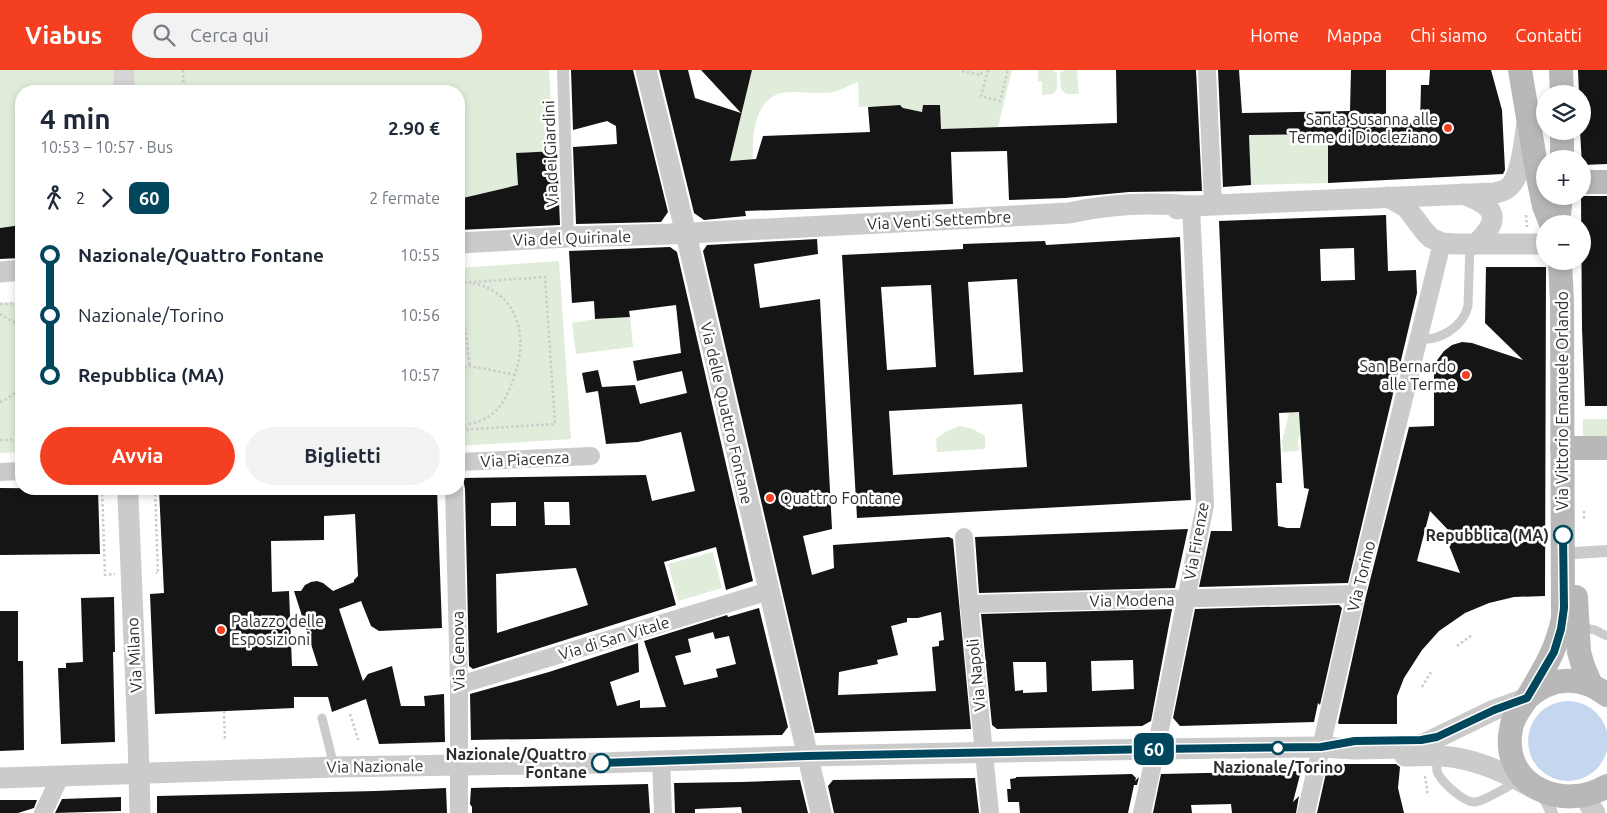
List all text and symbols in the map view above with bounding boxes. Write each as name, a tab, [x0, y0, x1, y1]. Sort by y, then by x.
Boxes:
search box	[132, 13, 482, 58]
icon: search	[150, 21, 178, 49]
text: Viabus	[25, 22, 102, 49]
text: Cerca qui	[190, 24, 269, 46]
text: Home	[1250, 25, 1299, 45]
text: Mappa	[1327, 25, 1382, 45]
text: Chi siamo	[1410, 25, 1487, 45]
text: Contatti	[1515, 25, 1582, 45]
map controls	[1536, 85, 1591, 270]
button: layers	[1536, 85, 1591, 140]
street label: Via dei Giardini	[539, 100, 561, 208]
text: 4 min	[40, 103, 111, 134]
place label: Santa Susanna alle Terme di Diocleziano	[1289, 110, 1438, 146]
text: 2.90 €	[388, 117, 440, 139]
marker: Santa Susanna alle Terme di Diocleziano	[1442, 122, 1454, 134]
text: 10:53 – 10:57 · Bus	[40, 138, 173, 156]
button: +	[1536, 150, 1591, 205]
icon: walk	[40, 184, 68, 212]
icon: forward	[93, 184, 121, 212]
text: 60	[139, 188, 159, 208]
text: 2	[76, 189, 85, 207]
text: 2 fermate	[369, 189, 440, 207]
street label: Via Venti Settembre	[866, 207, 1012, 233]
button: −	[1536, 215, 1591, 270]
street label: Via del Quirinale	[513, 227, 631, 249]
text: Nazionale/Quattro Fontane	[78, 244, 324, 266]
text: 10:55	[400, 246, 440, 264]
street label: Via Vittorio Emanuele Orlando	[1553, 291, 1571, 511]
text: Nazionale/Torino	[78, 304, 224, 326]
text: 10:56	[400, 306, 440, 324]
street label: Via delle Quattro Fontane	[697, 320, 757, 506]
place label: San Bernardo alle Terme	[1359, 357, 1456, 393]
text: Repubblica (MA)	[78, 364, 225, 386]
text: 10:57	[400, 366, 440, 384]
marker: San Bernardo alle Terme	[1460, 369, 1472, 381]
button: Avvia	[40, 427, 235, 485]
button: Biglietti	[245, 427, 440, 485]
street label: Via Piacenza	[480, 448, 570, 470]
place label: Quattro Fontane	[780, 489, 901, 507]
marker: Quattro Fontane	[764, 492, 776, 504]
street label: Via Firenze	[1180, 501, 1212, 581]
marker: Repubblica (MA)	[1553, 525, 1573, 545]
place label: Repubblica (MA)	[1426, 526, 1549, 545]
street label: Via Torino	[1344, 539, 1378, 613]
street label: Via Modena	[1089, 590, 1175, 610]
street label: Via Genova	[448, 611, 468, 691]
place label: Palazzo delle Esposizioni	[231, 612, 324, 648]
street label: Via di San Vitale	[556, 613, 672, 663]
street label: Via Milano	[123, 617, 145, 693]
marker: Palazzo delle Esposizioni	[215, 624, 227, 636]
street label: Via Napoli	[963, 638, 989, 712]
line badge: 60	[1132, 733, 1176, 765]
text: 60	[1144, 739, 1164, 759]
marker: Nazionale/Torino	[1271, 741, 1285, 755]
place label: Nazionale/Quattro Fontane	[445, 745, 587, 781]
marker: Nazionale/Quattro Fontane	[591, 753, 611, 773]
street label: Via Nazionale	[326, 756, 424, 776]
place label: Nazionale/Torino	[1213, 758, 1343, 776]

